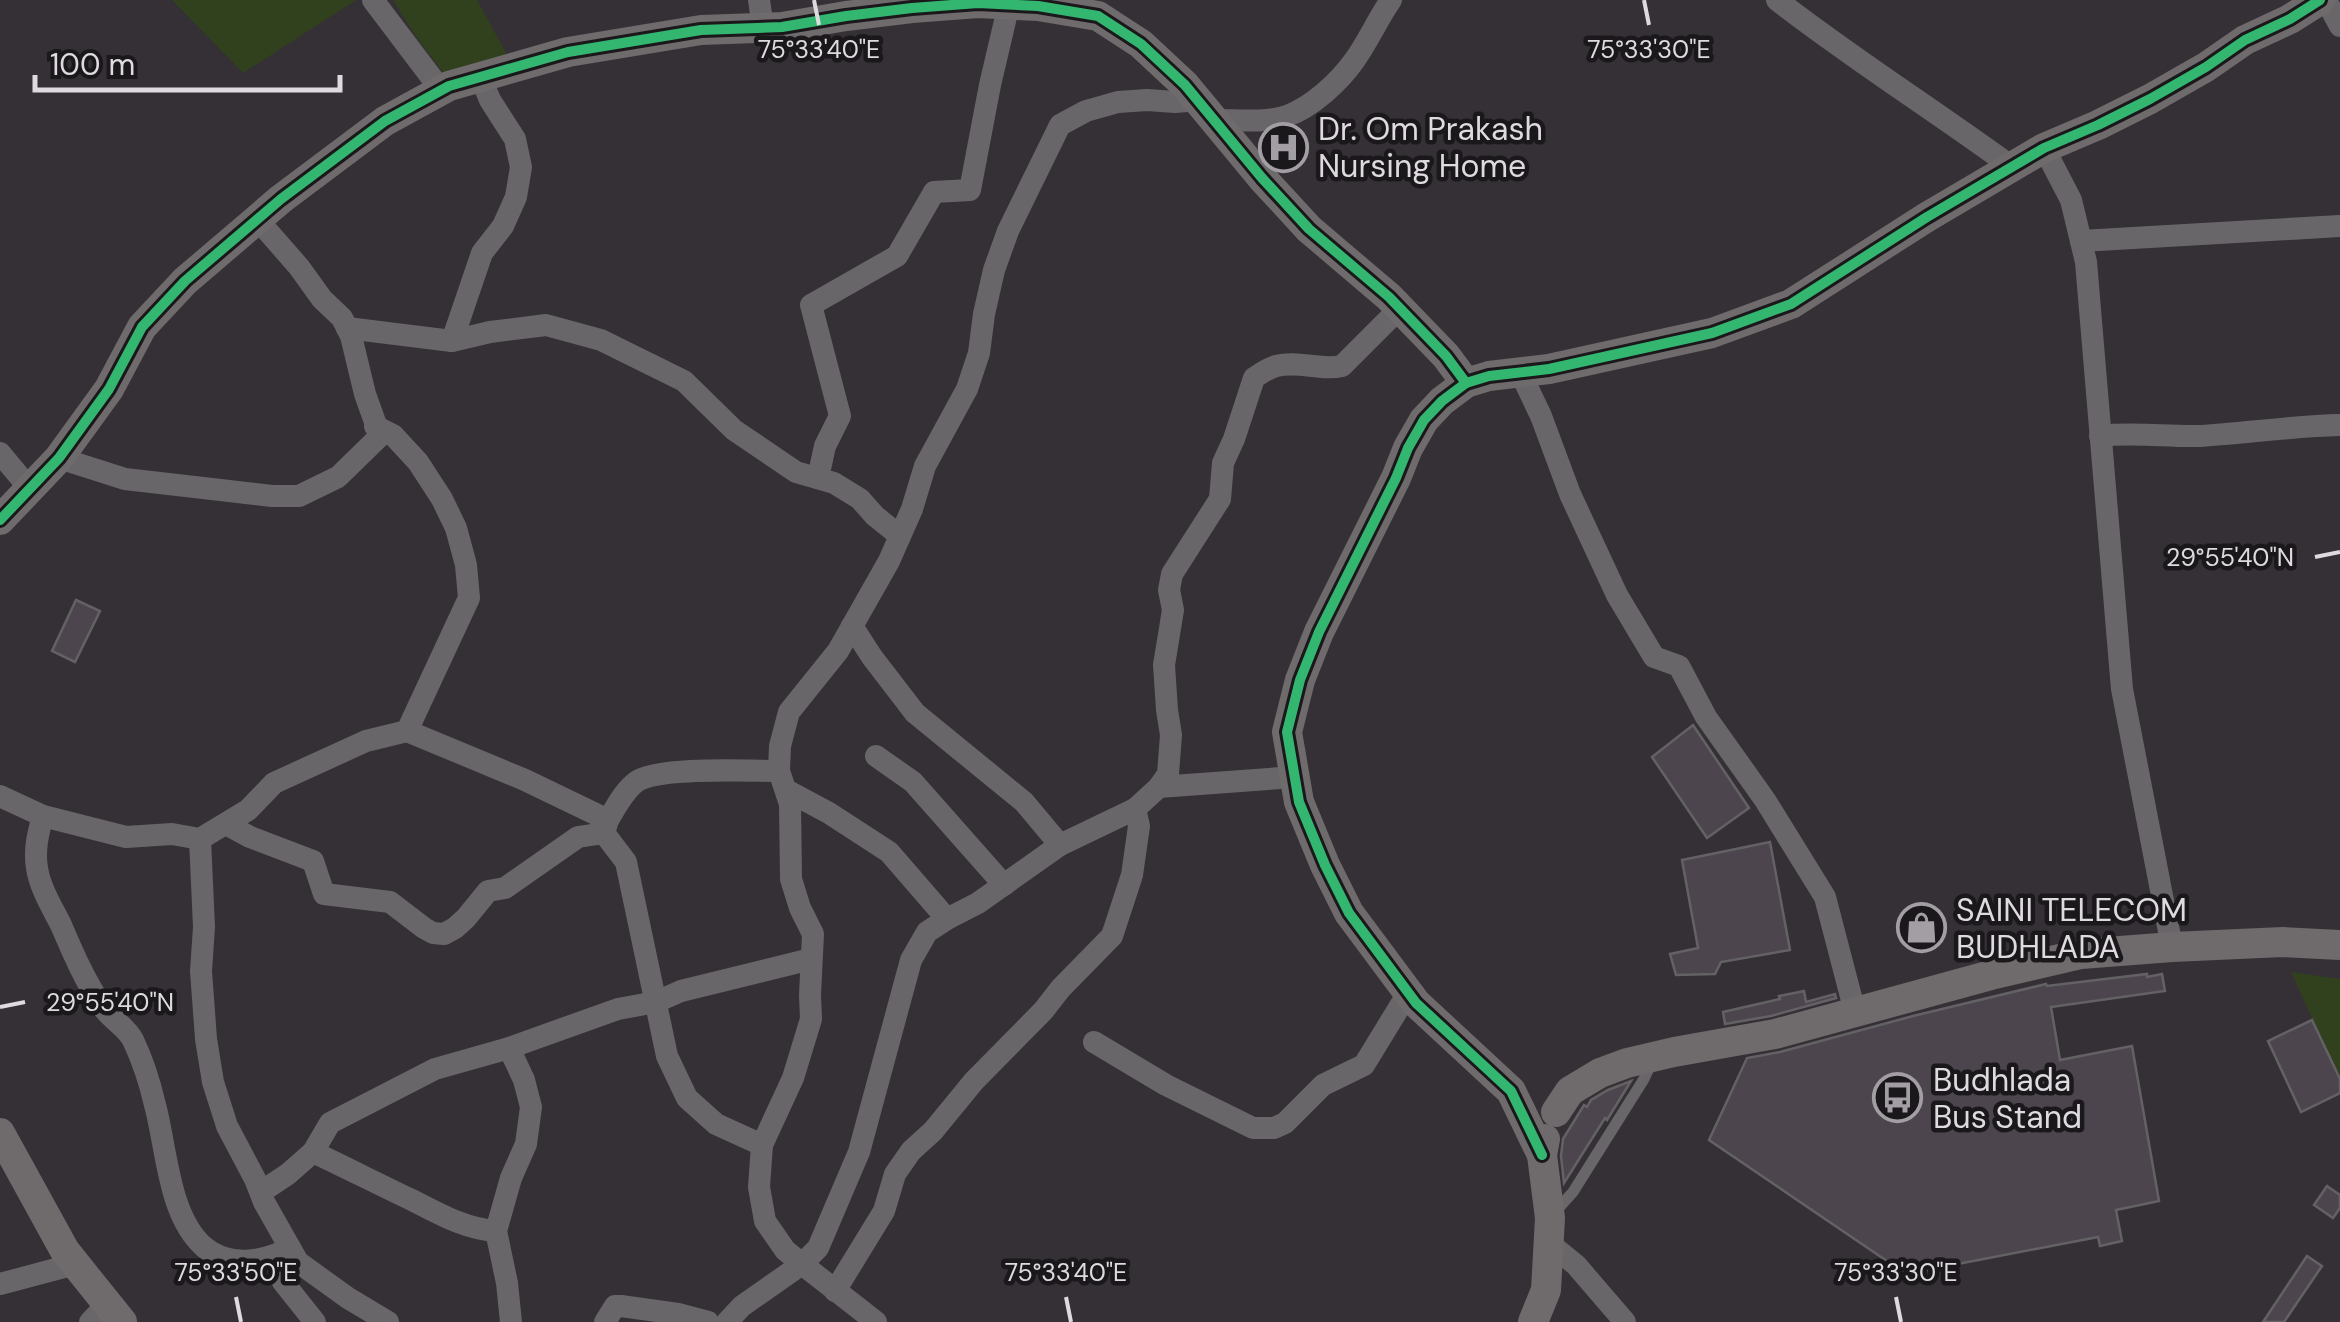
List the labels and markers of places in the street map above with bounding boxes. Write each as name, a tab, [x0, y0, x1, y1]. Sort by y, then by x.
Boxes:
place label: Dr. Om Prakash Nursing Home	[1318, 108, 1543, 187]
hospital icon: Dr. Om Prakash Nursing Home	[1257, 121, 1309, 173]
place label: SAINI TELECOM BUDHLADA	[1956, 889, 2187, 968]
shop icon: SAINI TELECOM BUDHLADA	[1895, 902, 1947, 954]
place label: Budhlada Bus Stand	[1933, 1059, 2082, 1138]
bus stop icon: Budhlada Bus Stand	[1872, 1072, 1924, 1124]

